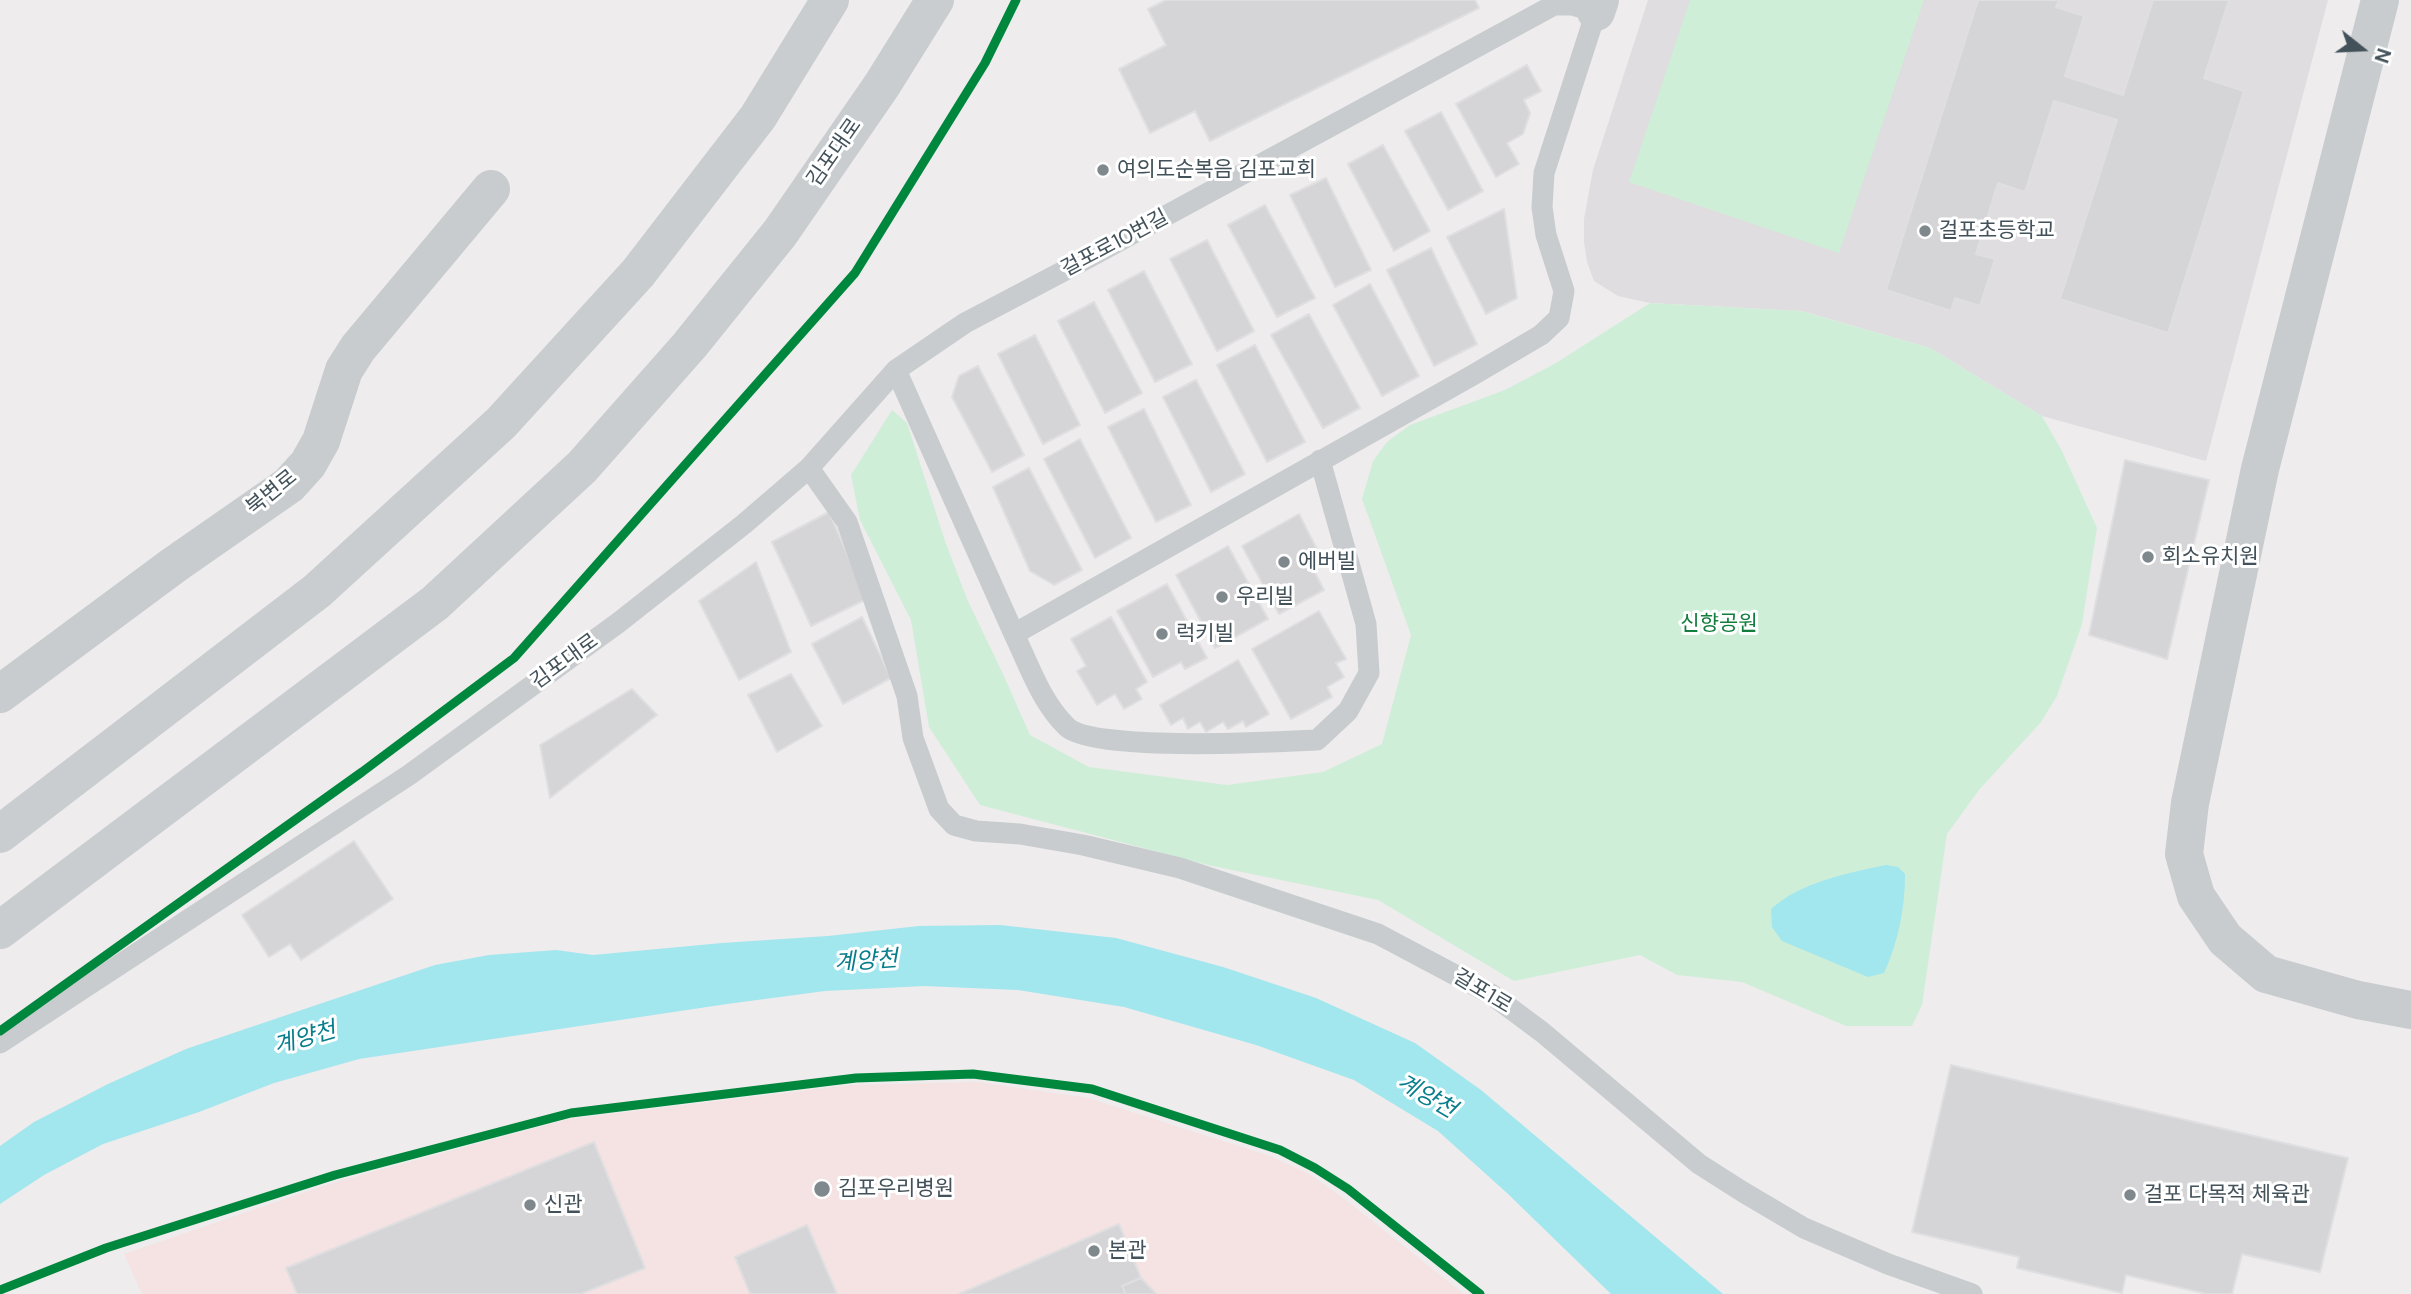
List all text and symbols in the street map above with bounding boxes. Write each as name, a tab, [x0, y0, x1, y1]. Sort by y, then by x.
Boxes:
north arrow	[2327, 14, 2397, 84]
text: N	[2368, 45, 2396, 66]
street label: 김포대로	[803, 114, 867, 192]
place label: 여의도순복음 김포교회	[1117, 157, 1316, 183]
marker: 여의도순복음 김포교회	[1095, 162, 1111, 178]
street label: 걸포로10번길	[1057, 205, 1173, 283]
place label: 걸포초등학교	[1939, 218, 2055, 244]
marker: 걸포초등학교	[1917, 223, 1933, 239]
street label: 북변로	[242, 465, 302, 521]
place label: 회소유치원	[2162, 544, 2259, 570]
place label: 에버빌	[1298, 549, 1356, 575]
marker: 회소유치원	[2140, 549, 2156, 565]
marker: 에버빌	[1276, 554, 1292, 570]
place label: 우리빌	[1236, 584, 1294, 610]
marker: 우리빌	[1214, 589, 1230, 605]
park label: 신향공원	[1680, 611, 1758, 637]
place label: 럭키빌	[1176, 621, 1234, 647]
marker: 럭키빌	[1154, 626, 1170, 642]
street label: 김포대로	[526, 629, 604, 695]
water label: 계양천	[833, 946, 899, 978]
street label: 걸포1로	[1448, 965, 1516, 1019]
water label: 계양천	[271, 1017, 339, 1061]
water label: 계양천	[1392, 1069, 1460, 1125]
place label: 김포우리병원	[838, 1176, 954, 1202]
marker: 김포우리병원	[812, 1179, 832, 1199]
place label: 걸포 다목적 체육관	[2144, 1182, 2310, 1208]
marker: 걸포 다목적 체육관	[2122, 1187, 2138, 1203]
place label: 신관	[544, 1192, 583, 1218]
marker: 신관	[522, 1197, 538, 1213]
place label: 본관	[1108, 1238, 1147, 1264]
marker: 본관	[1086, 1243, 1102, 1259]

